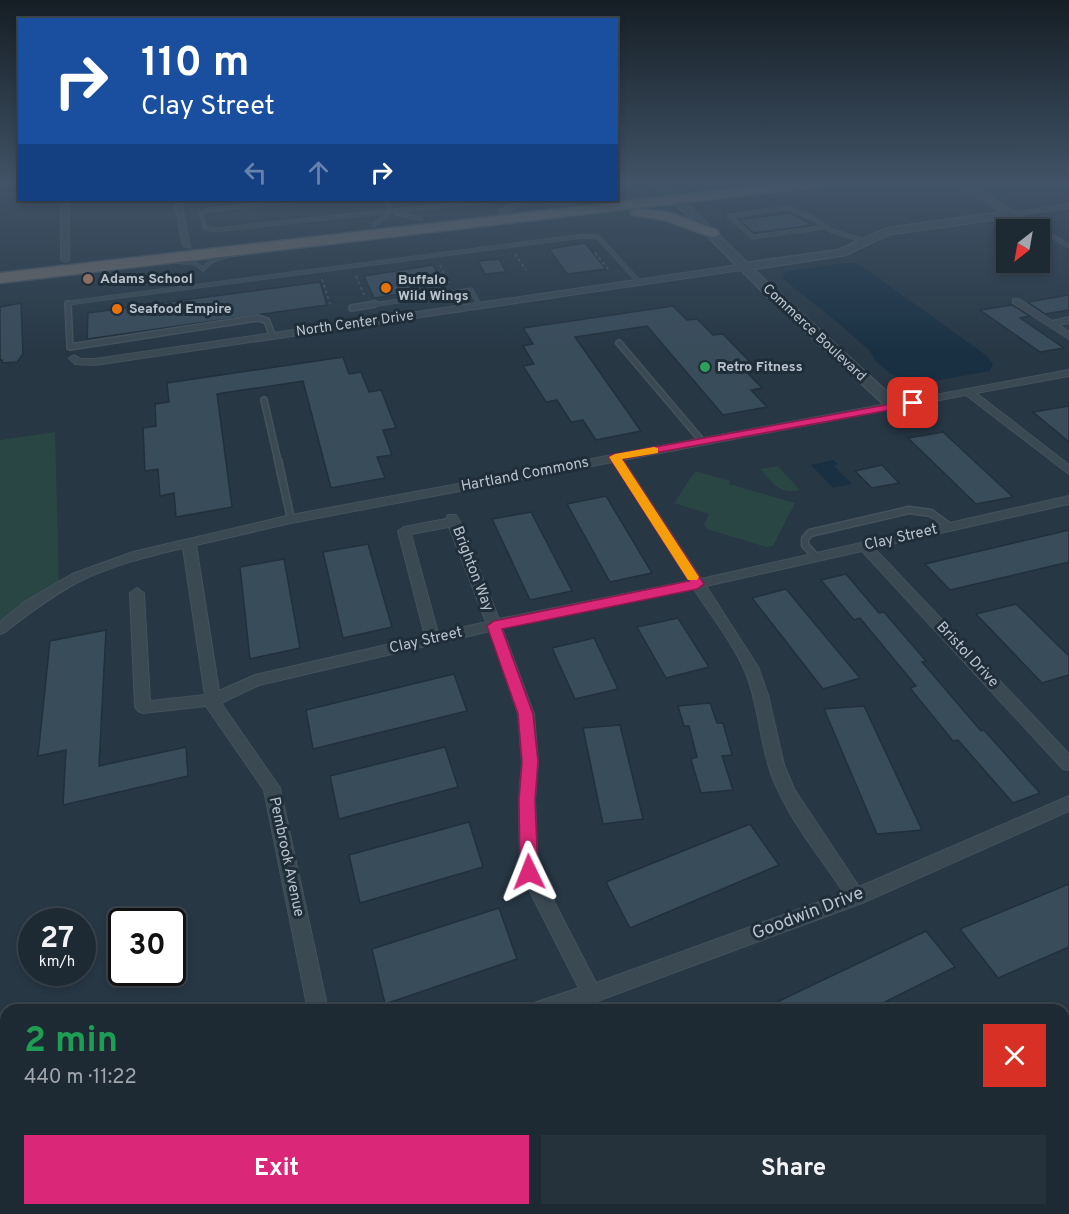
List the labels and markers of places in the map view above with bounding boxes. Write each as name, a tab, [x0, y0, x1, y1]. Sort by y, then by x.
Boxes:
place label: Adams School	[100, 271, 193, 288]
marker: Adams School	[81, 272, 95, 286]
place label: Buffalo Wild Wings	[398, 272, 469, 305]
marker: Buffalo Wild Wings	[379, 281, 393, 295]
place label: Seafood Empire	[129, 301, 232, 318]
marker: Seafood Empire	[110, 302, 124, 316]
place label: Retro Fitness	[717, 359, 803, 376]
marker: Retro Fitness	[698, 360, 712, 374]
pin	[887, 377, 938, 428]

